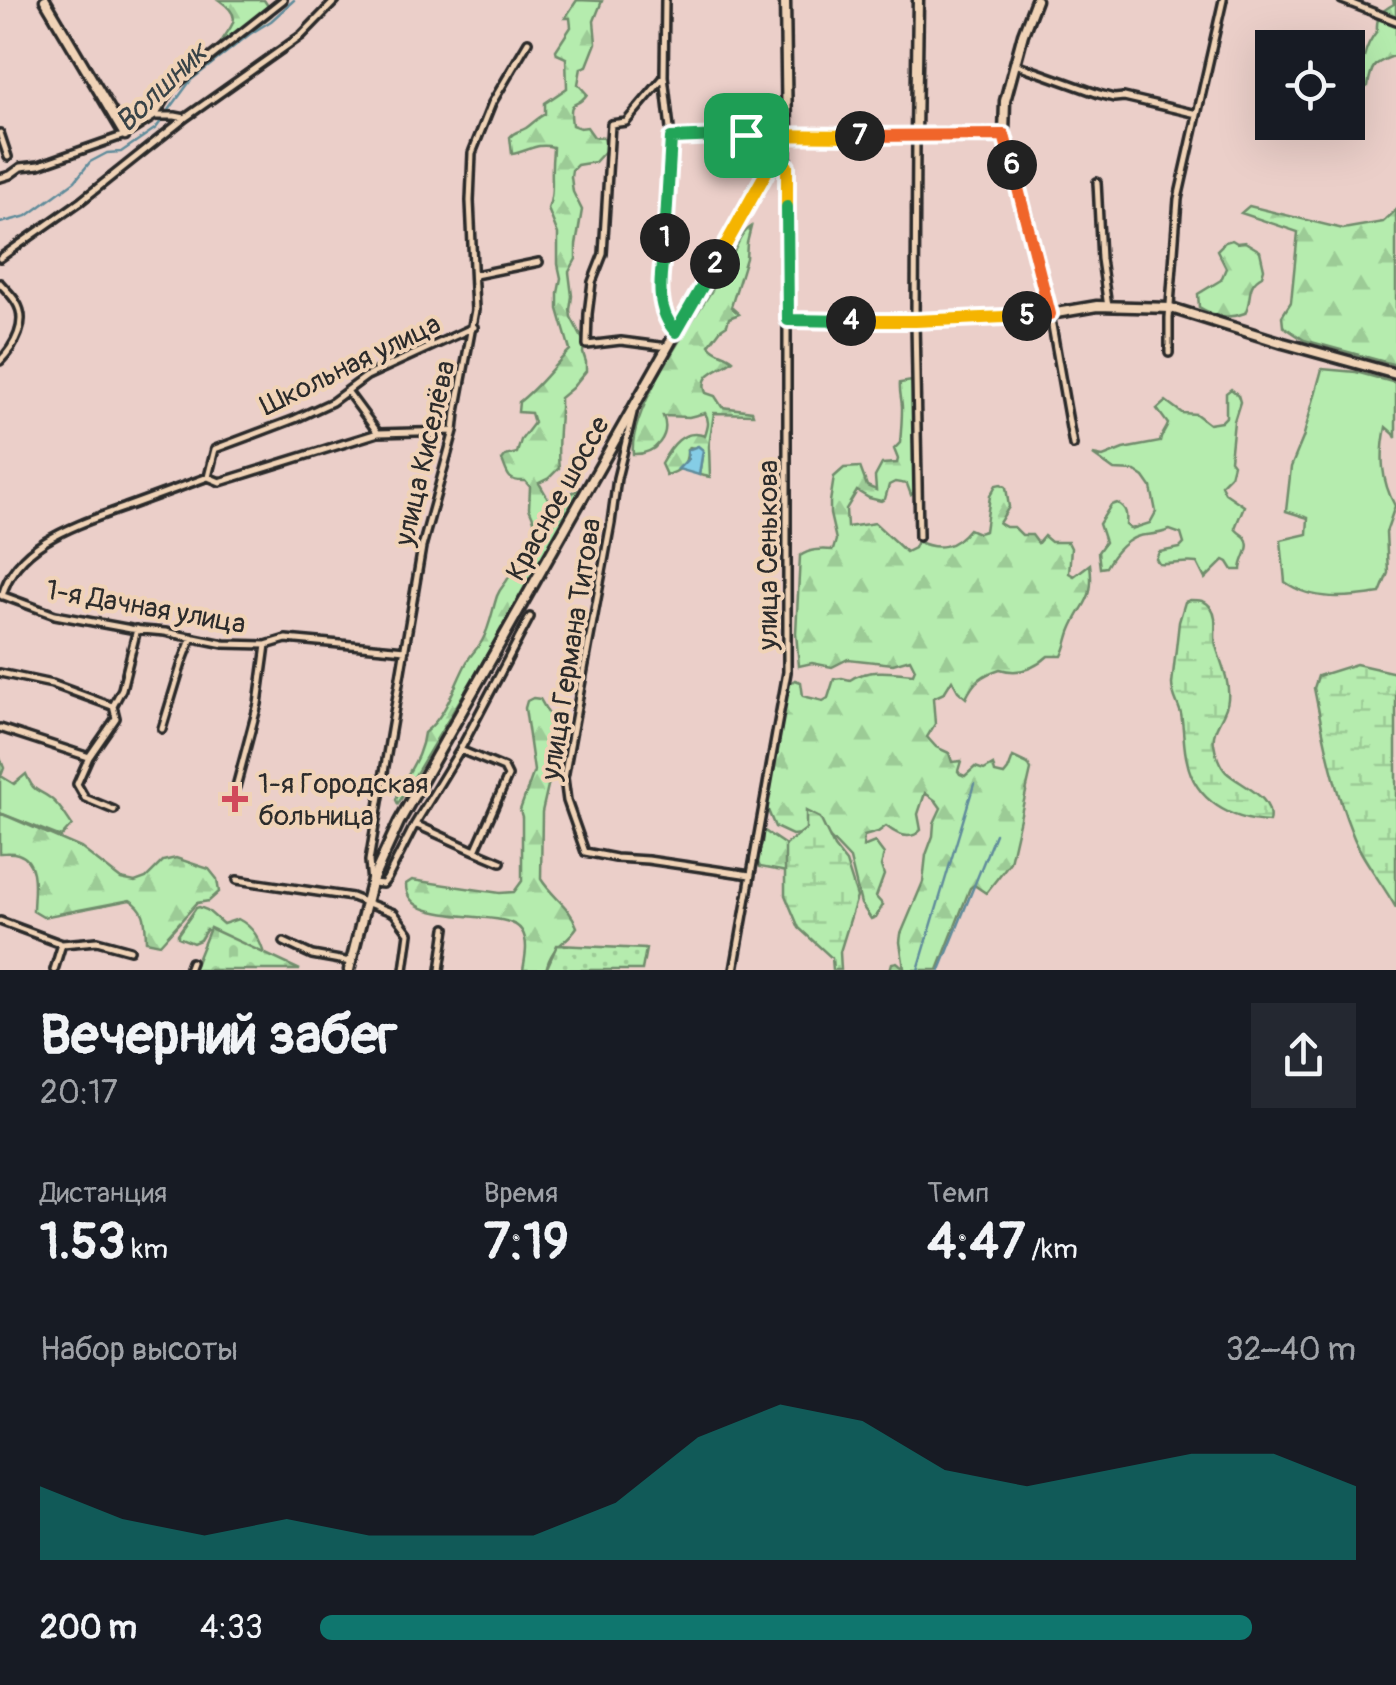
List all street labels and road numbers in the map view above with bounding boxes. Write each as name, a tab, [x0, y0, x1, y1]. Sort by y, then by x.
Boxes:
street label: Школьная улица	[255, 307, 446, 424]
street label: улица Киселёва	[387, 357, 464, 550]
street label: Красное шоссе	[499, 410, 618, 587]
street label: улица Сенькова	[751, 460, 786, 651]
street label: улица Германа Титова	[533, 516, 609, 784]
street label: 1-я Дачная улица	[43, 573, 248, 642]

